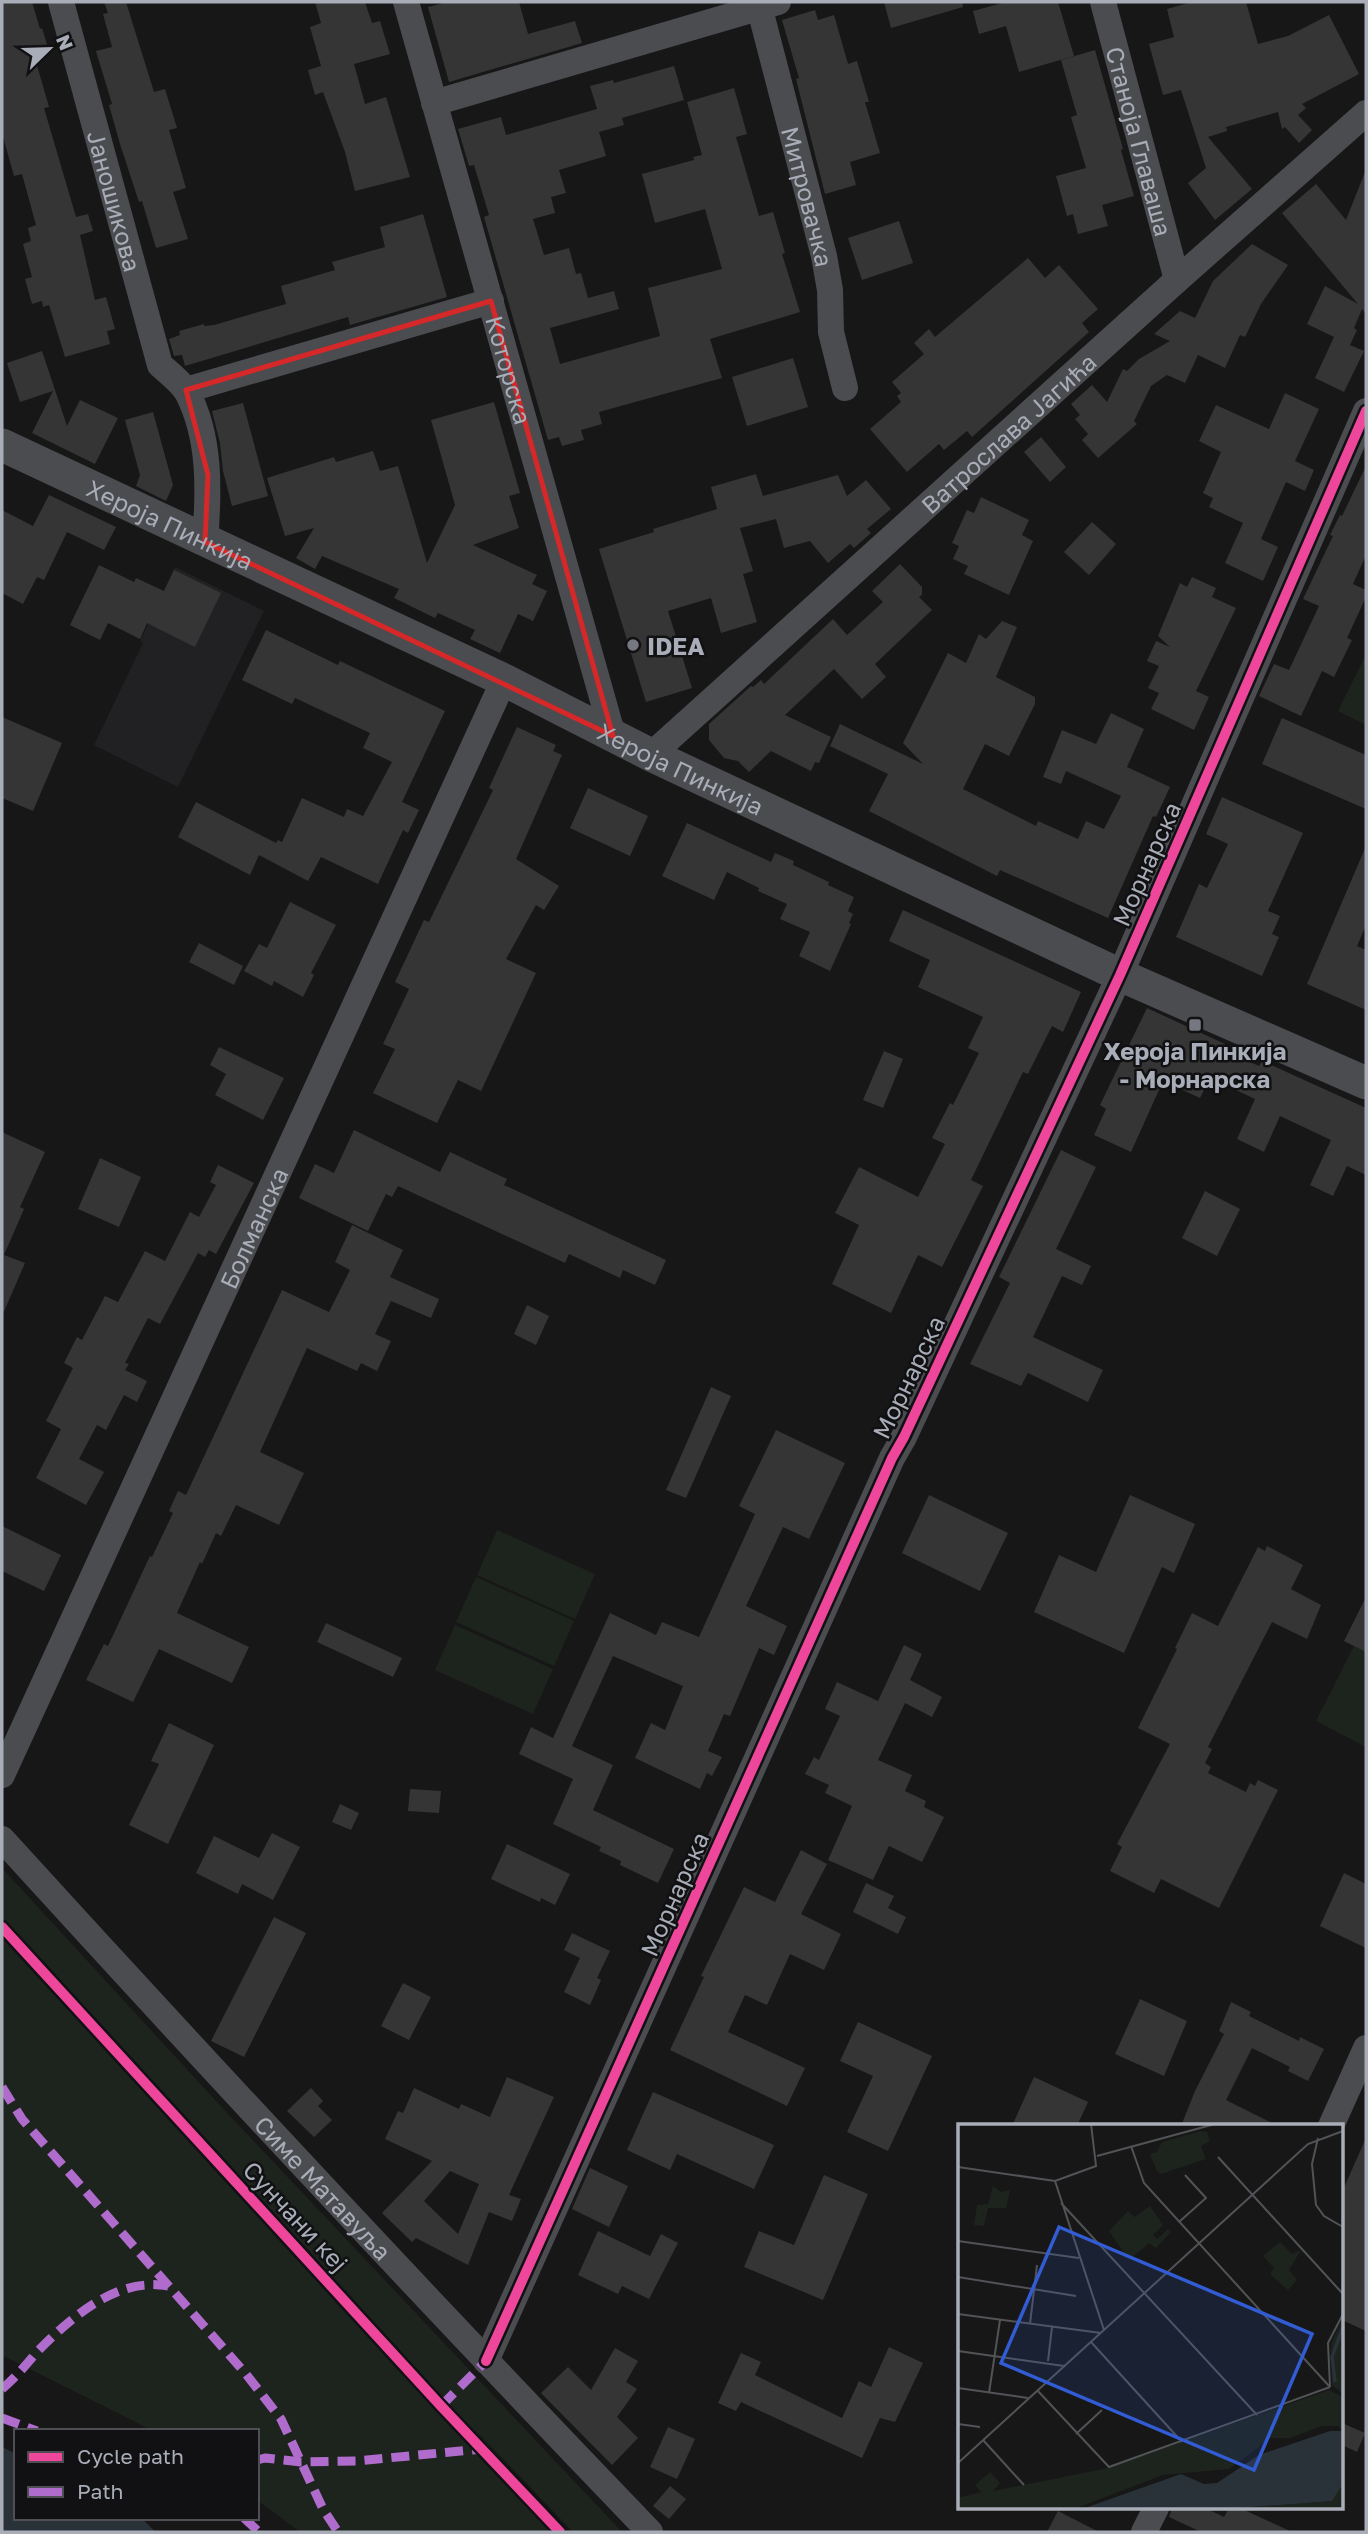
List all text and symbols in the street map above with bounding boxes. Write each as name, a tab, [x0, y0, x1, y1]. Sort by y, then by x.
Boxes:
north arrow	[14, 14, 84, 84]
text: N	[52, 31, 79, 53]
street label: Станоја Главаша	[1101, 43, 1179, 239]
street label: Митровачка	[776, 123, 840, 269]
street label: Јаношикова	[82, 127, 148, 274]
street label: Которска	[481, 312, 539, 427]
street label: Ватрослава Јагића	[915, 346, 1101, 519]
street label: Хероја Пинкија	[83, 473, 258, 575]
place label: IDEA	[647, 631, 705, 660]
marker: IDEA	[625, 637, 641, 653]
street label: Хероја Пинкија	[593, 716, 768, 820]
street label: Морнарска	[1106, 797, 1186, 931]
marker: Хероја Пинкија - Морнарска	[1187, 1017, 1203, 1033]
place label: Хероја Пинкија - Морнарска	[1104, 1036, 1287, 1093]
street label: Болманска	[213, 1163, 293, 1293]
street label: Морнарска	[866, 1311, 950, 1443]
street label: Морнарска	[634, 1827, 714, 1961]
street label: Симе Матавуља	[249, 2109, 398, 2265]
inset map	[958, 2124, 1344, 2510]
street label: Сунчани кеј	[238, 2155, 354, 2277]
legend	[14, 2429, 259, 2520]
text: Cycle path	[77, 2443, 184, 2469]
text: Path	[77, 2478, 124, 2504]

